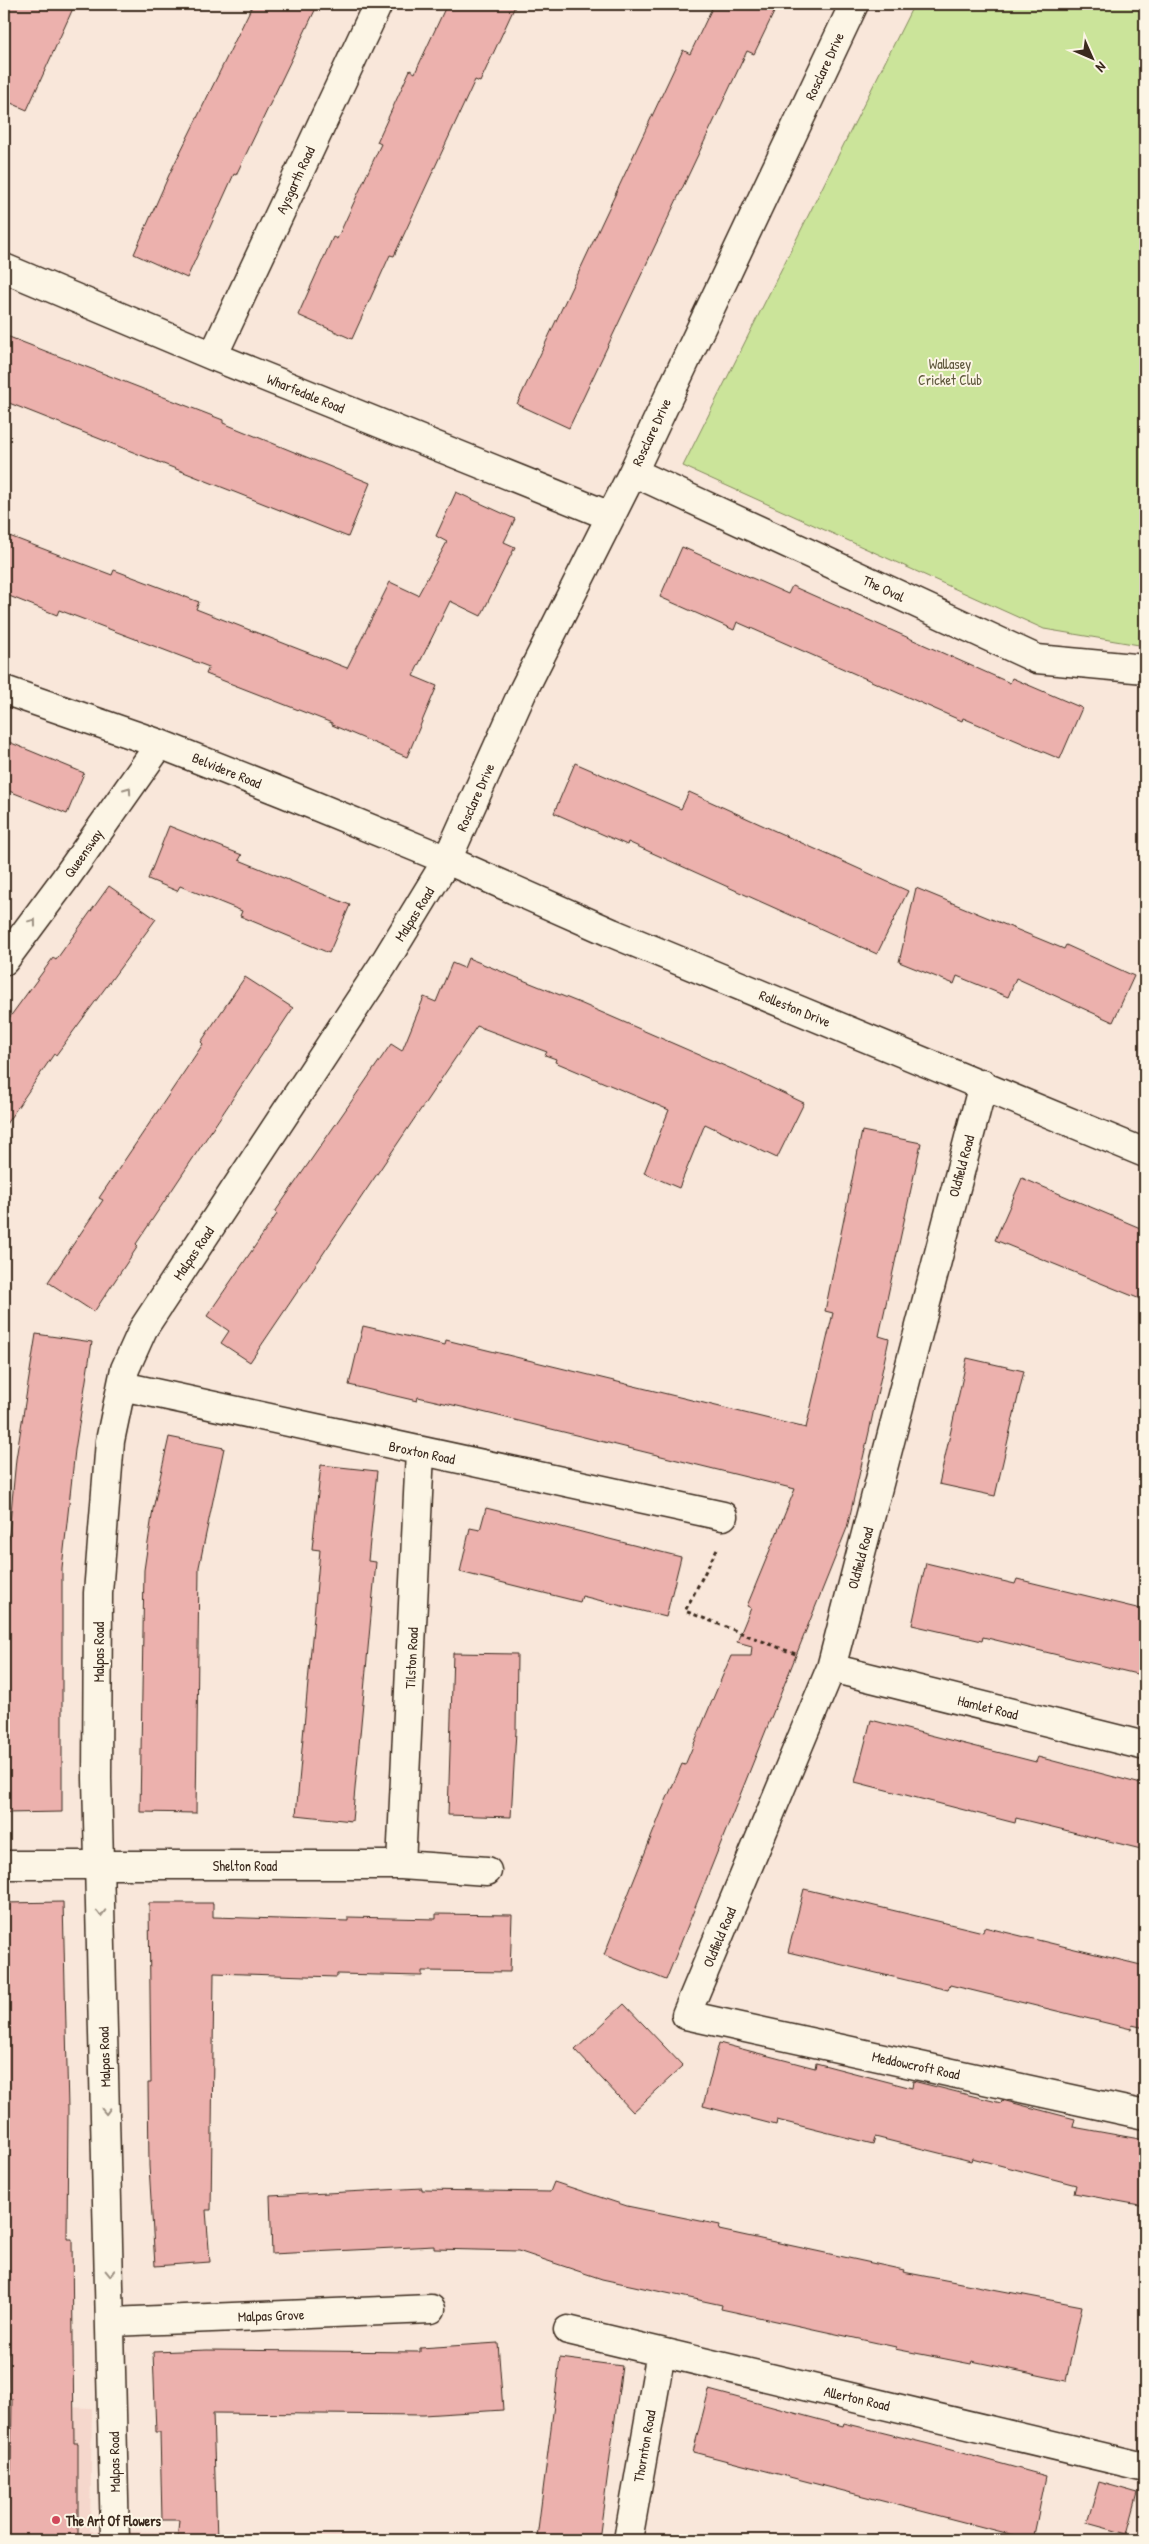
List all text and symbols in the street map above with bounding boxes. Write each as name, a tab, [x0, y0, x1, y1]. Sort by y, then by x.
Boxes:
street label: Rosclare Drive	[800, 29, 848, 103]
north arrow	[1066, 32, 1116, 82]
text: N	[1092, 58, 1111, 77]
street label: Aysgarth Road	[271, 143, 320, 217]
park label: Wallasey Cricket Club	[918, 354, 982, 389]
street label: Wharfedale Road	[264, 369, 348, 417]
street label: Rosclare Drive	[627, 395, 675, 469]
street label: The Oval	[860, 570, 908, 606]
street label: Belvidere Road	[189, 747, 265, 793]
street label: Rosclare Drive	[452, 760, 499, 834]
one-way arrow	[122, 786, 131, 796]
street label: Queensway	[59, 825, 108, 882]
street label: Malpas Road	[390, 883, 439, 945]
one-way arrow	[27, 918, 36, 928]
street label: Rolleston Drive	[757, 985, 834, 1031]
street label: Oldfield Road	[944, 1132, 979, 1199]
street label: Malpas Road	[168, 1222, 219, 1284]
street label: Broxton Road	[387, 1436, 457, 1468]
street label: Oldfield Road	[843, 1524, 878, 1591]
street label: Malpas Road	[89, 1621, 109, 1682]
street label: Tilston Road	[400, 1626, 422, 1689]
street label: Hamlet Road	[956, 1690, 1021, 1724]
street label: Shelton Road	[213, 1856, 278, 1875]
street label: Oldfield Road	[698, 1904, 740, 1970]
one-way arrow	[95, 1909, 106, 1917]
street label: Malpas Road	[93, 2026, 116, 2088]
street label: Meddowcroft Road	[870, 2046, 962, 2084]
one-way arrow	[101, 2107, 111, 2115]
one-way arrow	[105, 2270, 115, 2277]
street label: Malpas Grove	[237, 2304, 305, 2327]
street label: Allerton Road	[822, 2381, 892, 2415]
street label: Thornton Road	[628, 2408, 660, 2483]
street label: Malpas Road	[104, 2431, 125, 2492]
place label: The Art Of Flowers	[65, 2511, 162, 2530]
marker: The Art Of Flowers	[50, 2514, 62, 2526]

